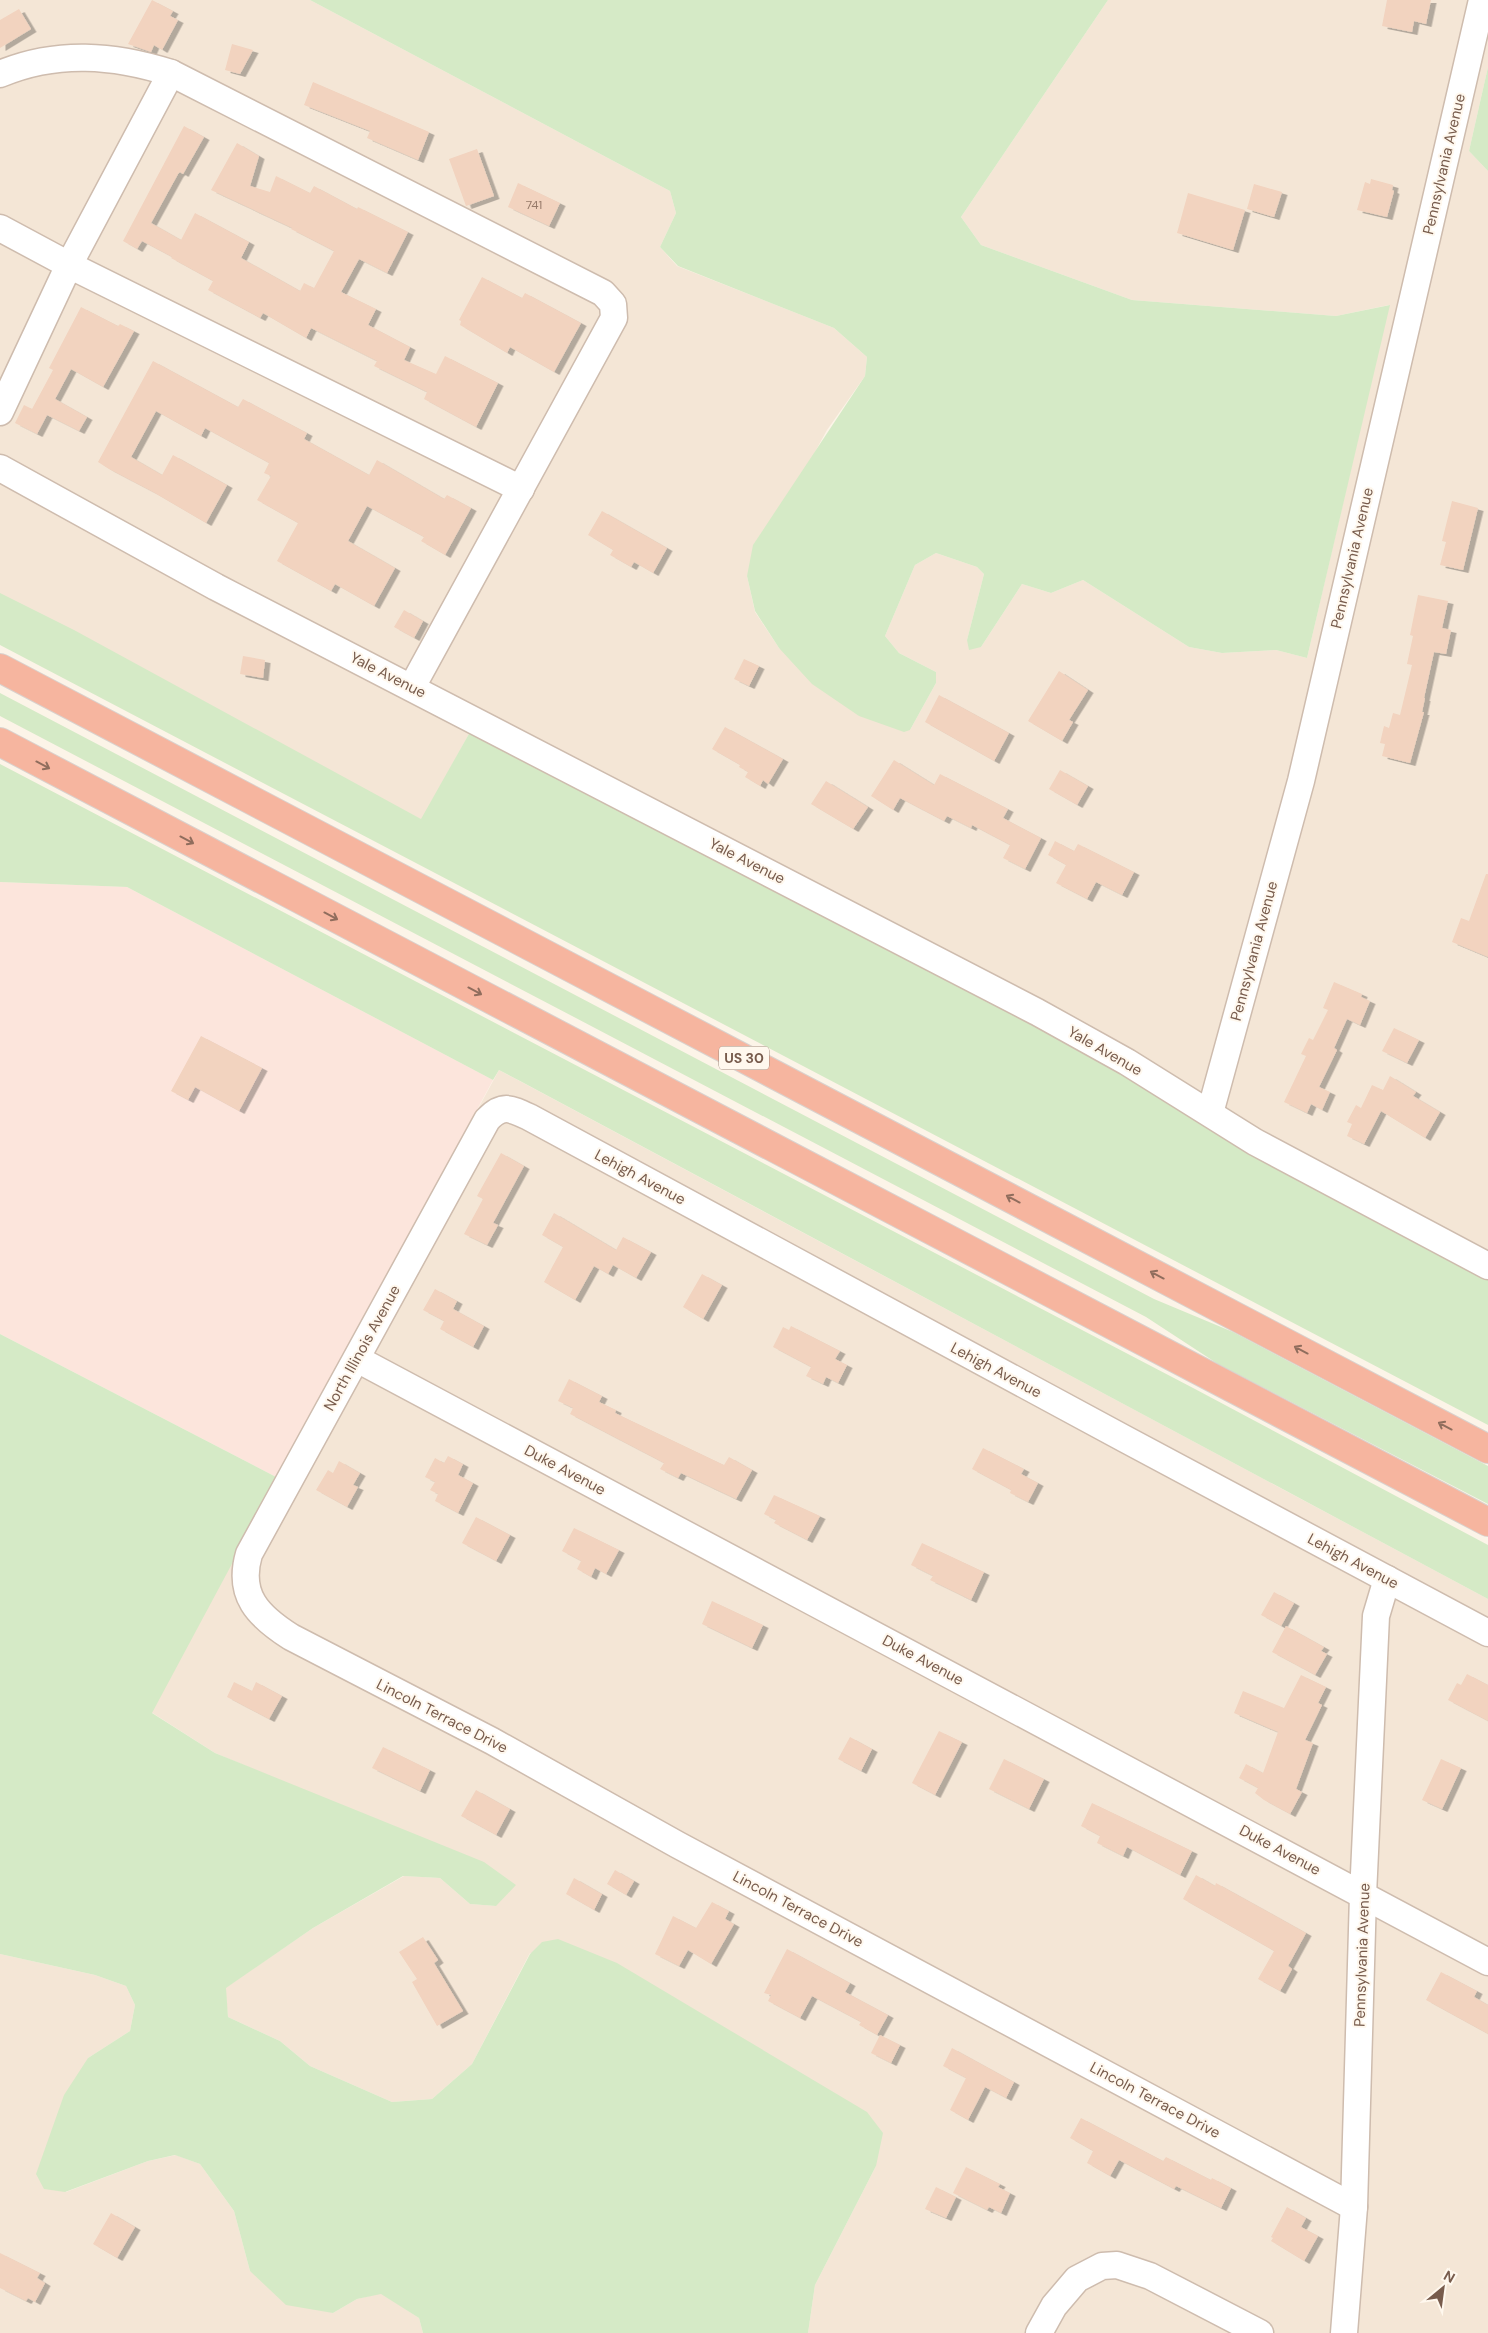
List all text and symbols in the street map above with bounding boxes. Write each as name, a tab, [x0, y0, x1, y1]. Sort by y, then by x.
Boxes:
street label: Pennsylvania Avenue	[1418, 92, 1470, 236]
house number: 741	[526, 197, 542, 213]
street label: Pennsylvania Avenue	[1326, 486, 1378, 630]
street label: Yale Avenue	[347, 647, 429, 703]
one-way arrow	[35, 761, 50, 770]
street label: Yale Avenue	[706, 833, 788, 889]
one-way arrow	[179, 836, 194, 845]
street label: Pennsylvania Avenue	[1226, 879, 1282, 1023]
one-way arrow	[323, 912, 338, 921]
one-way arrow	[467, 987, 482, 996]
street label: Yale Avenue	[1064, 1022, 1146, 1080]
road number: US 30	[719, 1046, 769, 1070]
street label: Lehigh Avenue	[591, 1145, 689, 1209]
one-way arrow	[1006, 1194, 1021, 1204]
one-way arrow	[1150, 1270, 1165, 1280]
street label: North Illinois Avenue	[319, 1282, 405, 1414]
street label: Lehigh Avenue	[947, 1338, 1045, 1402]
one-way arrow	[1295, 1345, 1309, 1355]
one-way arrow	[1438, 1421, 1453, 1430]
street label: Duke Avenue	[521, 1440, 609, 1500]
street label: Lehigh Avenue	[1304, 1529, 1402, 1593]
street label: Duke Avenue	[879, 1630, 967, 1690]
street label: Lincoln Terrace Drive	[373, 1674, 511, 1758]
street label: Duke Avenue	[1236, 1820, 1324, 1880]
street label: Lincoln Terrace Drive	[729, 1866, 867, 1952]
street label: Pennsylvania Avenue	[1349, 1883, 1375, 2027]
street label: Lincoln Terrace Drive	[1086, 2057, 1224, 2143]
north arrow	[1418, 2263, 1468, 2313]
text: N	[1440, 2266, 1458, 2287]

